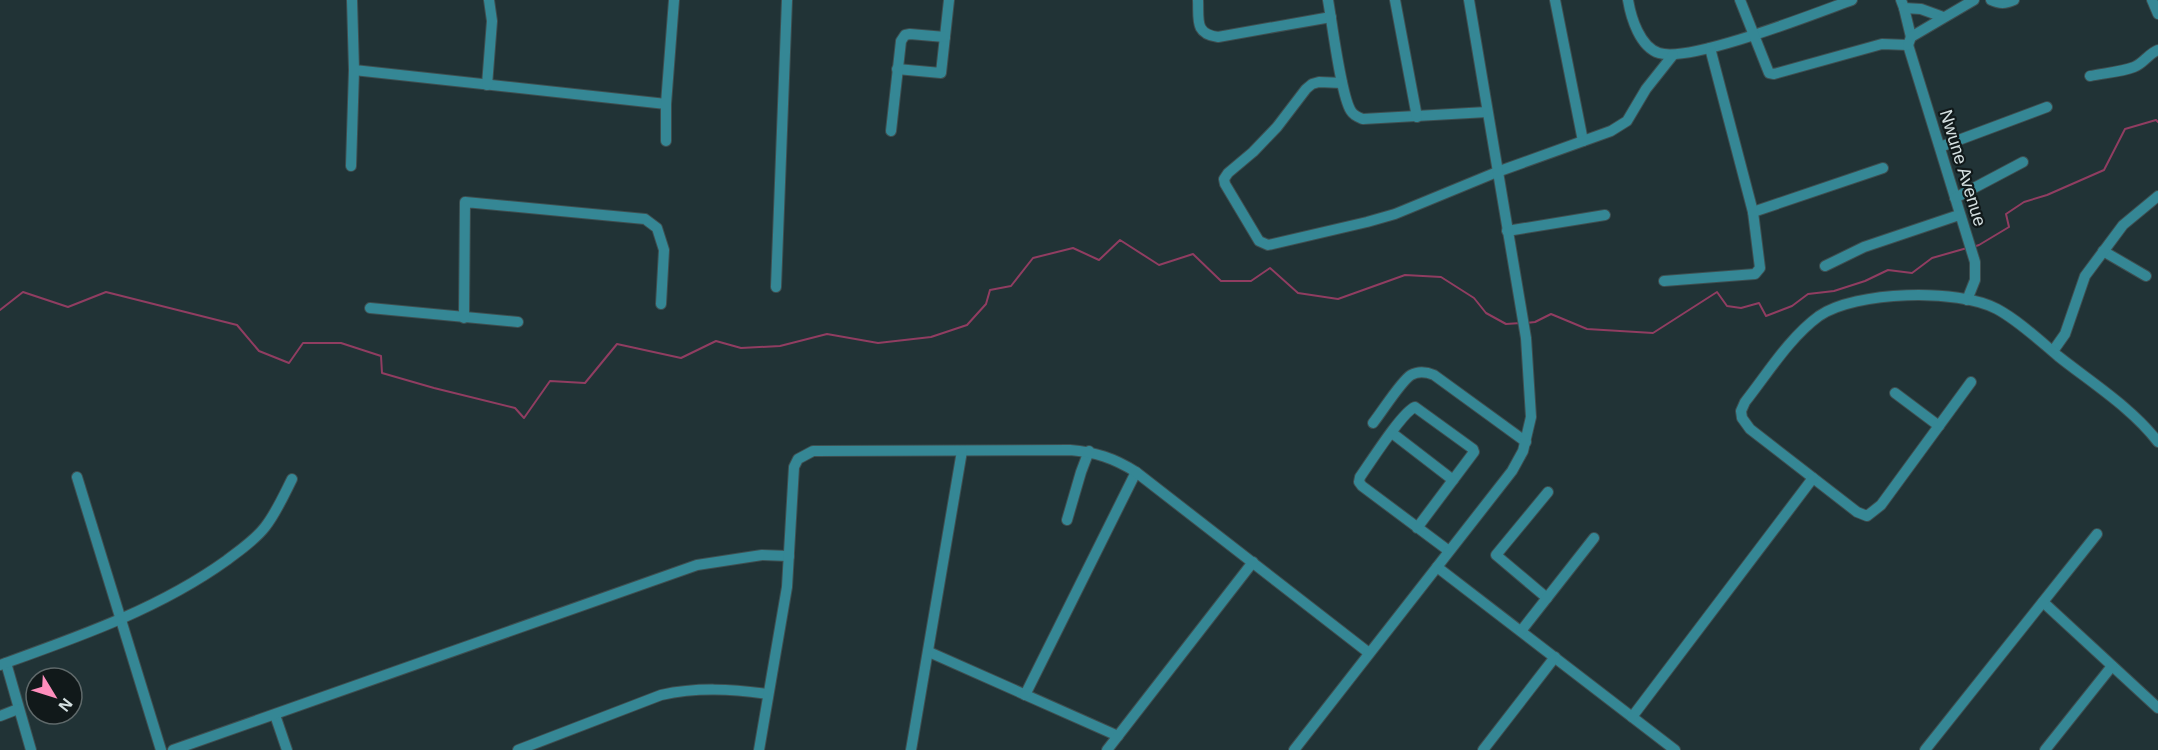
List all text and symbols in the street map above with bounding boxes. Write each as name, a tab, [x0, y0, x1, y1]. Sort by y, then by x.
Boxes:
street label: Nwune Avenue	[1936, 107, 1990, 229]
north arrow	[24, 666, 84, 726]
text: N	[55, 695, 76, 715]

